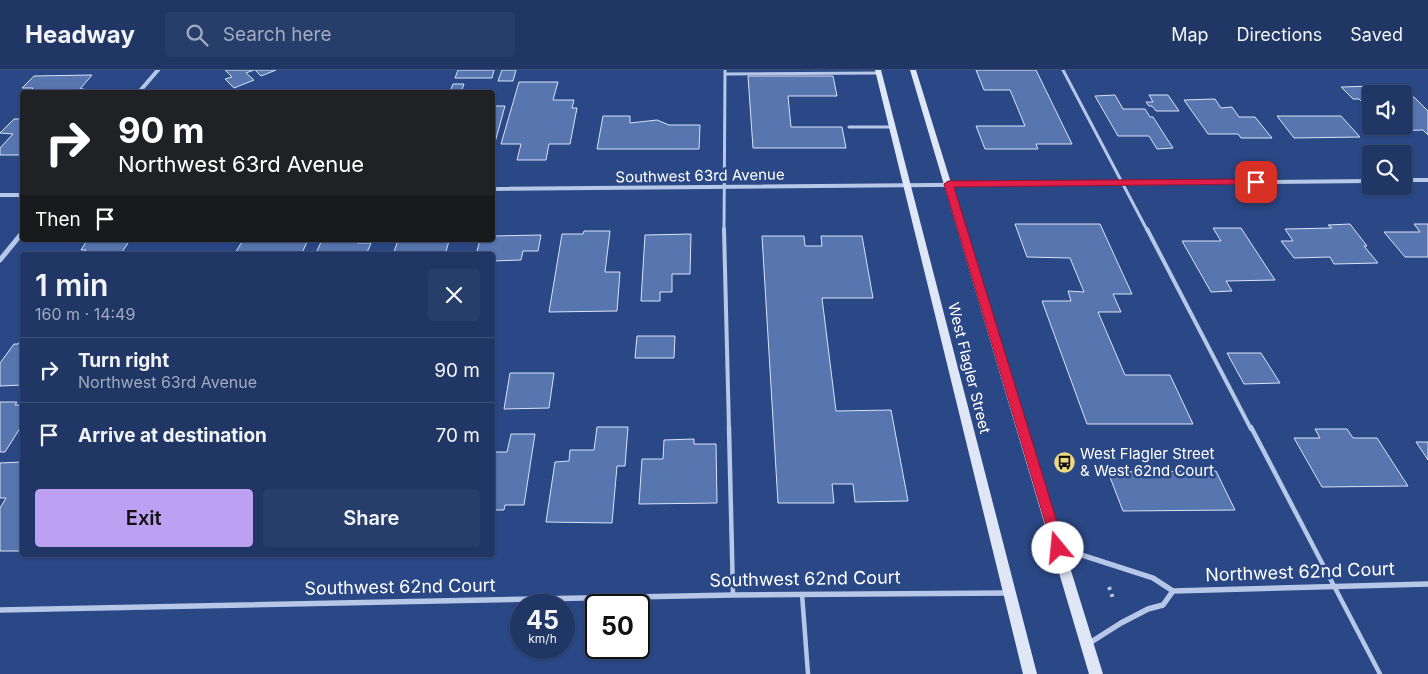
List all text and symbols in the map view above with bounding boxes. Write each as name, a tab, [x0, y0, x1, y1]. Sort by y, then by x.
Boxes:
search box	[165, 12, 515, 57]
text: Headway	[25, 20, 135, 49]
icon: search	[183, 21, 211, 49]
text: Search here	[223, 23, 331, 46]
text: Map	[1171, 24, 1209, 45]
text: Directions	[1237, 24, 1322, 45]
text: Saved	[1350, 24, 1403, 45]
map controls	[1362, 85, 1412, 195]
button: sound	[1362, 85, 1412, 135]
text: 90 m	[118, 109, 205, 151]
icon: right	[35, 110, 100, 175]
button: search	[1362, 145, 1412, 195]
text: Northwest 63rd Avenue	[118, 151, 364, 177]
pin	[1235, 161, 1277, 203]
street label: Southwest 63rd Avenue	[615, 165, 785, 186]
icon: arrive	[1242, 168, 1270, 196]
icon: arrive	[91, 205, 119, 233]
text: Then	[35, 208, 81, 231]
text: 1 min	[35, 267, 108, 303]
button: close	[428, 269, 480, 321]
street label: West Flagler Street	[944, 300, 995, 436]
text: 160 m · 14:49	[35, 304, 135, 324]
text: Turn right	[78, 349, 169, 372]
icon: right	[35, 356, 63, 384]
text: 90 m	[434, 359, 480, 382]
text: Northwest 63rd Avenue	[78, 372, 257, 392]
icon: arrive	[35, 421, 63, 449]
text: Arrive at destination	[78, 424, 267, 447]
text: 70 m	[436, 424, 480, 447]
place label: West Flagler Street & West 62nd Court	[1080, 444, 1215, 480]
bus stop icon: West Flagler Street & West 62nd Court	[1052, 451, 1076, 475]
button: Exit	[35, 489, 253, 547]
button: Share	[263, 489, 480, 547]
position arrow	[1031, 521, 1083, 573]
street label: Northwest 62nd Court	[1205, 558, 1395, 585]
street label: Southwest 62nd Court	[709, 566, 901, 591]
street label: Southwest 62nd Court	[304, 574, 496, 599]
speed limit sign: 50	[585, 594, 650, 659]
text: 45	[526, 605, 559, 635]
text: km/h	[528, 631, 557, 646]

